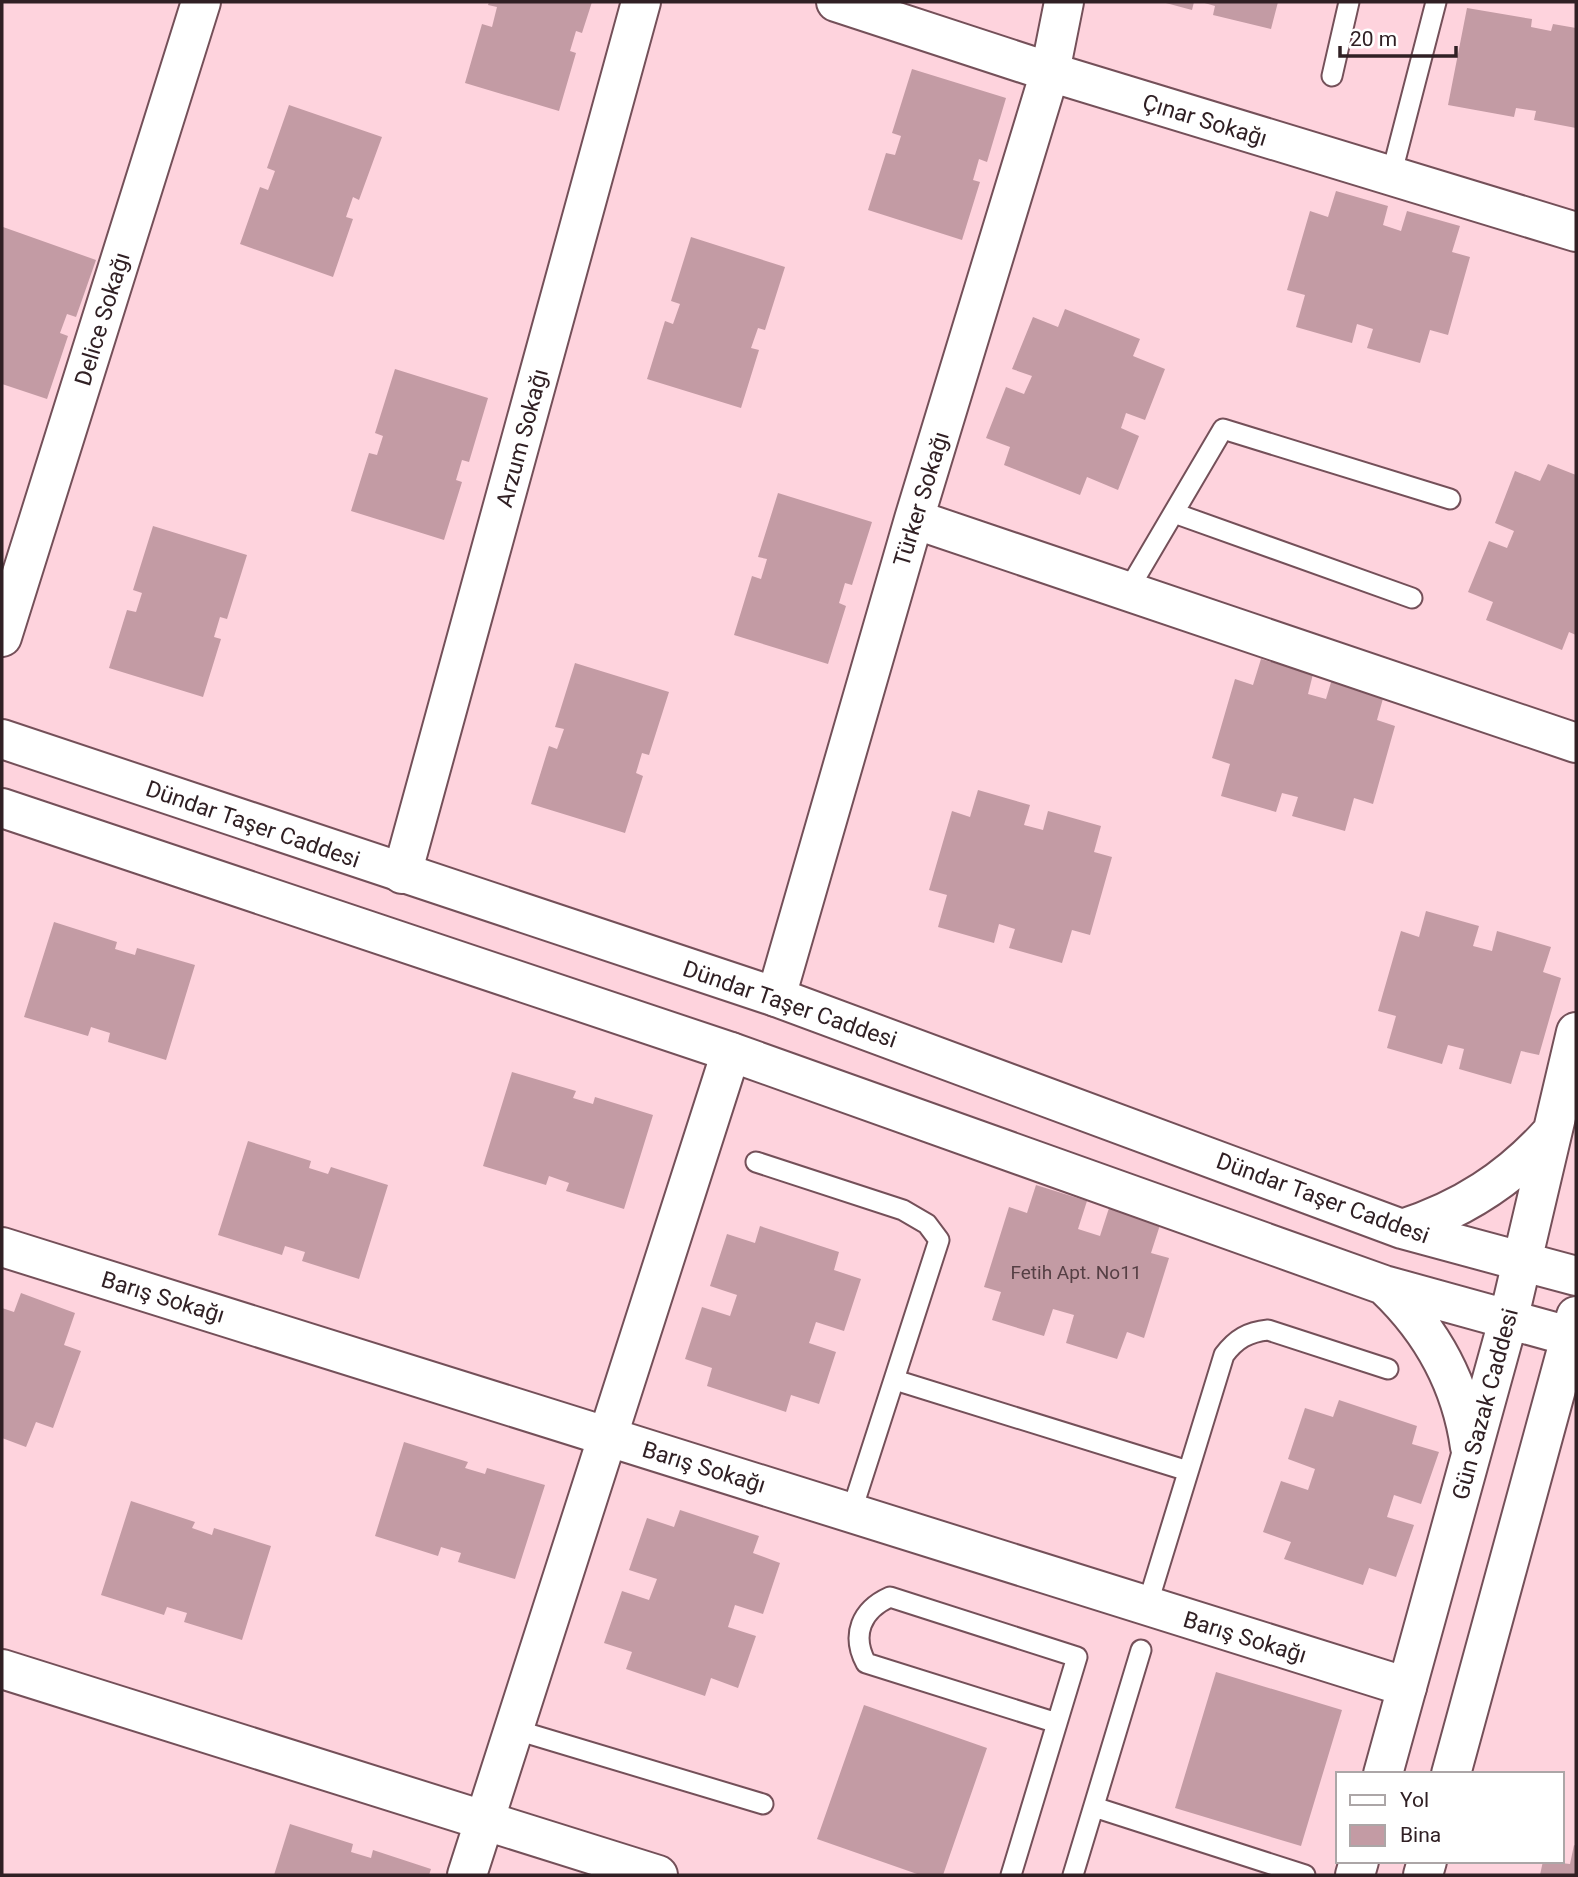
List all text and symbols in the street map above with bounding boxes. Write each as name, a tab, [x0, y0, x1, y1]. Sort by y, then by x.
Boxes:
scale bar	[1340, 14, 1456, 58]
text: 20 m	[1350, 27, 1397, 51]
street label: Çınar Sokağı	[1139, 89, 1270, 152]
street label: Delice Sokağı	[69, 249, 136, 389]
street label: Arzum Sokağı	[491, 366, 554, 510]
street label: Türker Sokağı	[888, 428, 955, 570]
street label: Dündar Taşer Caddesi	[142, 775, 363, 874]
street label: Dündar Taşer Caddesi	[679, 955, 900, 1054]
street label: Dündar Taşer Caddesi	[1213, 1147, 1433, 1250]
house number: Fetih Apt. No11	[1010, 1261, 1142, 1284]
street label: Barış Sokağı	[98, 1266, 228, 1329]
street label: Gün Sazak Caddesi	[1447, 1305, 1524, 1503]
street label: Barış Sokağı	[639, 1436, 769, 1499]
street label: Barış Sokağı	[1180, 1606, 1310, 1669]
legend	[1336, 1772, 1564, 1863]
text: Yol	[1400, 1788, 1429, 1812]
text: Bina	[1400, 1823, 1441, 1847]

